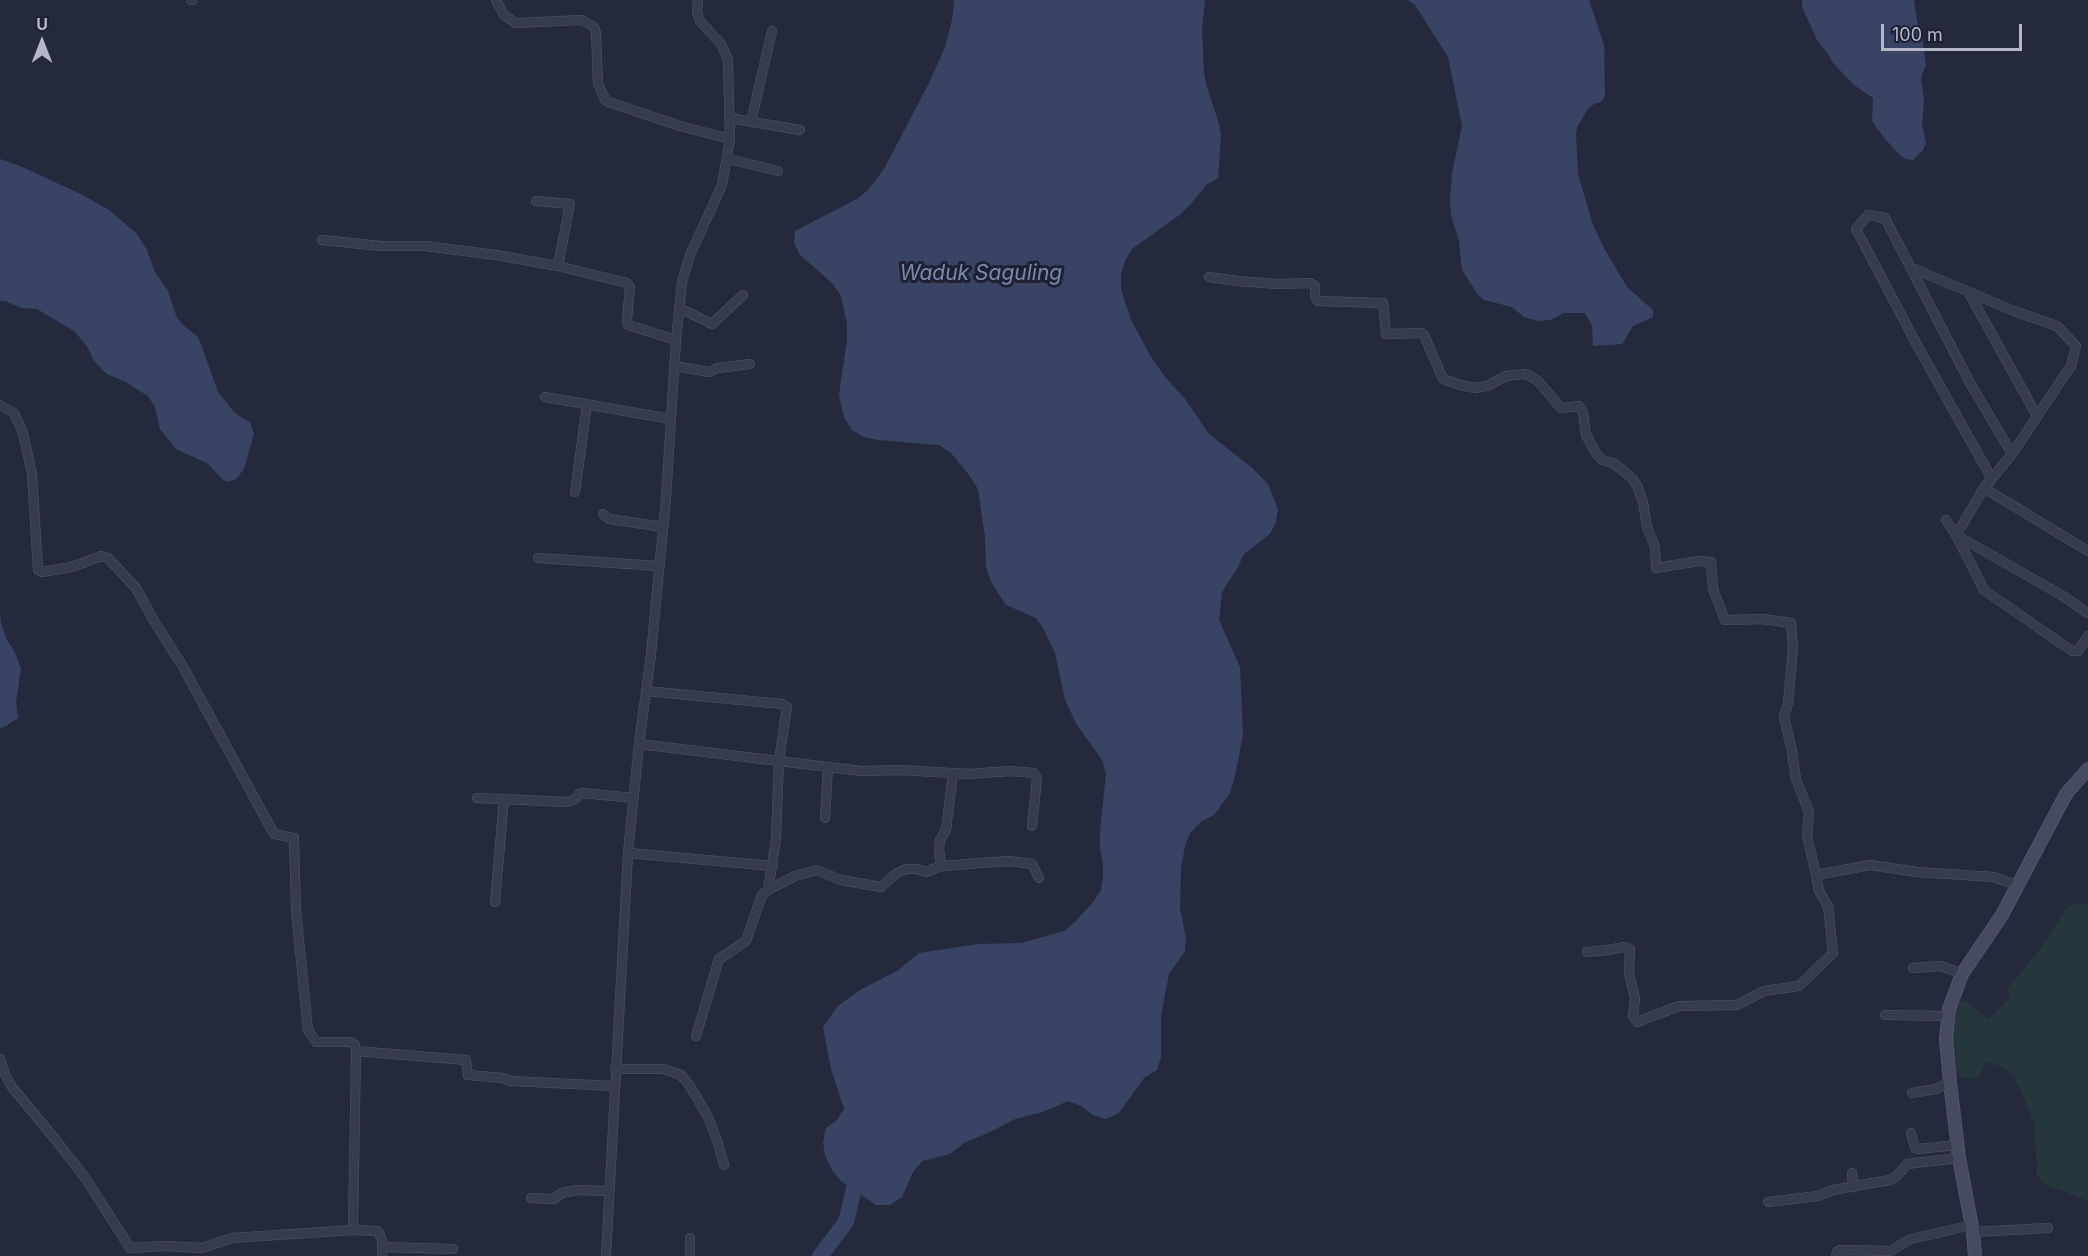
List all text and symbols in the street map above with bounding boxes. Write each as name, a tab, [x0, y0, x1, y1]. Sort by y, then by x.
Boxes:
north arrow	[12, 12, 72, 72]
scale bar	[1884, 12, 2025, 50]
text: U	[36, 14, 48, 34]
text: 100 m	[1892, 24, 1943, 45]
water label: Waduk Saguling	[900, 261, 1062, 287]

